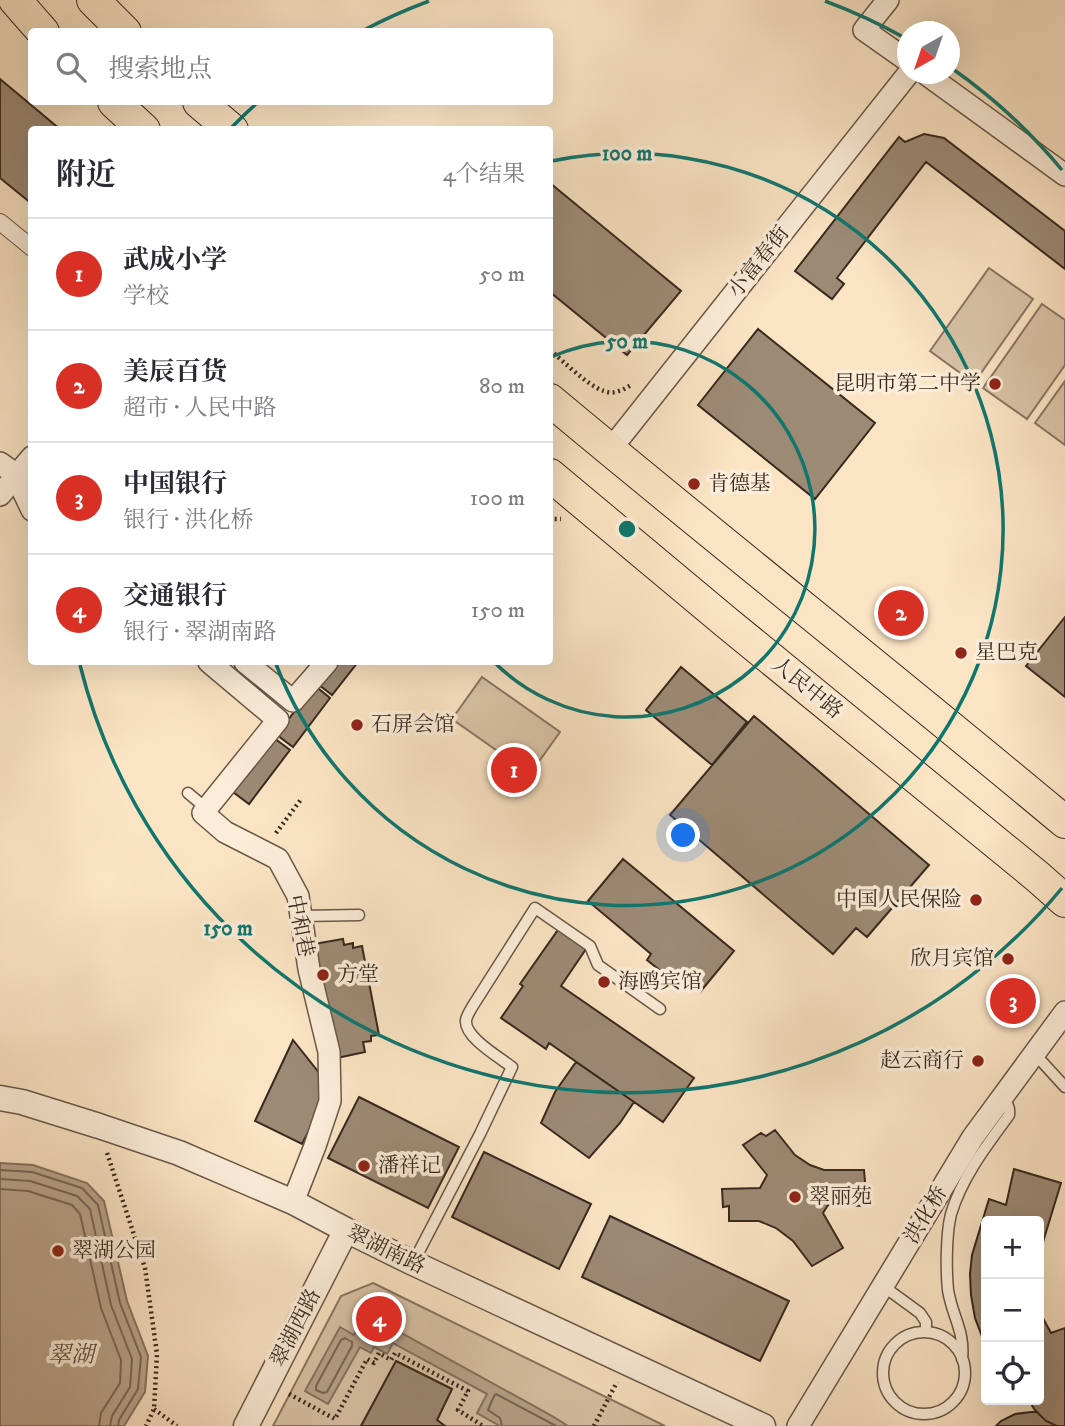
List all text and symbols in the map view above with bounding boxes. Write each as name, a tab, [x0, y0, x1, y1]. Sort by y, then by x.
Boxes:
north arrow	[897, 21, 960, 84]
search box	[28, 28, 553, 105]
icon: search	[52, 48, 90, 86]
text: 搜索地点	[108, 53, 212, 86]
text: 100 m	[602, 141, 652, 167]
text: 附近	[56, 157, 116, 194]
text: 4个结果	[443, 160, 525, 189]
street label: 小富春街	[723, 221, 795, 303]
text: 武成小学	[123, 244, 227, 277]
text: 1	[75, 260, 83, 289]
text: 50 m	[479, 260, 525, 289]
text: 学校	[123, 282, 169, 311]
text: 50 m	[605, 329, 648, 355]
text: 美辰百货	[123, 356, 227, 389]
place label: 昆明市第二中学	[834, 371, 981, 397]
text: 2	[73, 372, 85, 401]
text: 80 m	[479, 372, 525, 401]
marker: 昆明市第二中学	[987, 376, 1003, 392]
text: 超市 · 人民中路	[123, 394, 276, 423]
text: 中国银行	[123, 468, 227, 501]
place label: 肯德基	[708, 471, 771, 497]
marker: 肯德基	[686, 476, 702, 492]
text: 3	[75, 484, 83, 513]
text: 100 m	[470, 484, 525, 513]
text: 银行 · 洪化桥	[123, 506, 253, 535]
centre of rings	[615, 517, 639, 541]
text: 交通银行	[123, 580, 227, 613]
pin: 2	[878, 587, 924, 639]
text: 4	[72, 596, 86, 625]
text: 150 m	[471, 596, 525, 625]
text: 银行 · 翠湖南路	[123, 618, 276, 647]
place label: 星巴克	[975, 640, 1038, 666]
marker: 星巴克	[953, 645, 969, 661]
street label: 人民中路	[766, 651, 848, 725]
place label: 石屏会馆	[371, 712, 455, 738]
marker: 石屏会馆	[349, 717, 365, 733]
pin: 1	[491, 744, 537, 796]
your location	[666, 818, 700, 852]
place label: 中国人民保险	[836, 887, 962, 913]
marker: 中国人民保险	[968, 892, 984, 908]
street label: 中和巷	[281, 893, 319, 959]
text: 150 m	[203, 916, 253, 942]
place label: 欣月宾馆	[910, 946, 994, 972]
marker: 欣月宾馆	[1000, 951, 1016, 967]
place label: 方堂	[337, 962, 379, 988]
marker: 方堂	[315, 967, 331, 983]
place label: 海鸥宾馆	[618, 969, 702, 995]
marker: 海鸥宾馆	[596, 974, 612, 990]
pin: 3	[990, 975, 1036, 1027]
place label: 赵云商行	[880, 1048, 964, 1074]
marker: 赵云商行	[970, 1053, 986, 1069]
place label: 潘祥记	[378, 1153, 441, 1179]
marker: 潘祥记	[356, 1158, 372, 1174]
street label: 洪化桥	[899, 1181, 953, 1249]
place label: 翠丽苑	[809, 1184, 872, 1210]
marker: 翠丽苑	[787, 1189, 803, 1205]
map controls	[981, 1216, 1044, 1405]
button: +	[981, 1216, 1044, 1279]
street label: 翠湖南路	[343, 1220, 429, 1280]
place label: 翠湖公园	[72, 1238, 156, 1264]
marker: 翠湖公园	[50, 1243, 66, 1259]
button: −	[981, 1279, 1044, 1342]
street label: 翠湖西路	[265, 1285, 327, 1371]
pin: 4	[356, 1293, 402, 1345]
water label: 翠湖	[48, 1341, 98, 1370]
button: locate	[981, 1342, 1044, 1405]

